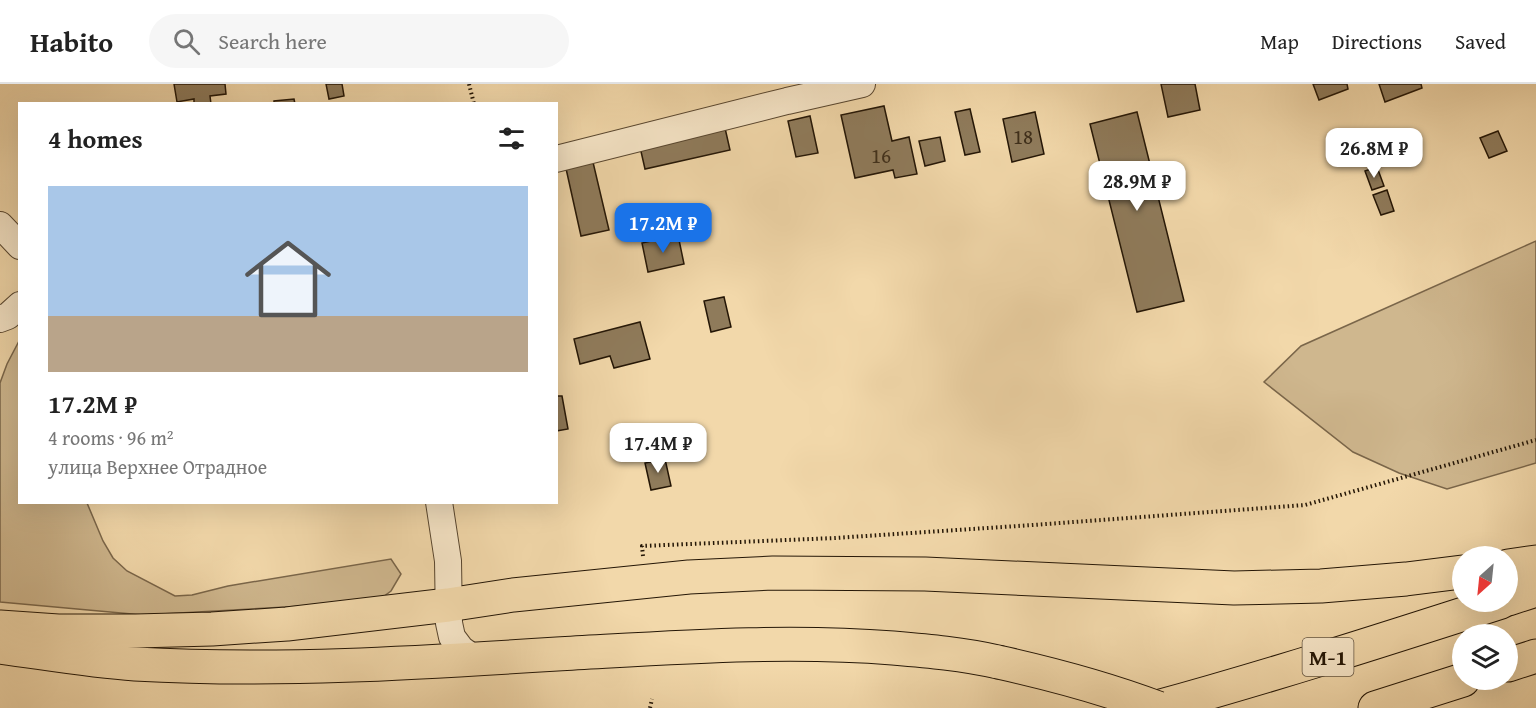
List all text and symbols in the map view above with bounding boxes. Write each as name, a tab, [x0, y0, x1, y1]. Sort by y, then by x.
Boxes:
search box	[149, 14, 569, 68]
text: Habito	[30, 21, 113, 62]
icon: search	[170, 25, 203, 58]
text: Search here	[218, 25, 327, 57]
text: Map	[1260, 26, 1299, 57]
text: Directions	[1332, 26, 1422, 57]
text: Saved	[1455, 26, 1506, 57]
text: 4 homes	[48, 119, 143, 158]
house number: 18	[1013, 121, 1033, 152]
icon: filters	[495, 122, 528, 155]
pin: 26.8M ₽	[1319, 128, 1429, 179]
text: 26.8M ₽	[1340, 133, 1408, 162]
house number: 16	[871, 140, 891, 171]
pin: 28.9M ₽	[1082, 161, 1192, 212]
text: 28.9M ₽	[1103, 166, 1171, 195]
pin: 17.2M ₽	[608, 203, 718, 254]
text: 17.2M ₽	[629, 208, 697, 237]
icon: home	[234, 225, 342, 333]
text: 17.2M ₽	[48, 384, 137, 423]
text: 4 rooms · 96 m²	[48, 423, 174, 452]
pin: 17.4M ₽	[603, 423, 713, 474]
text: 17.4M ₽	[624, 428, 692, 457]
text: улица Верхнее Отрадное	[48, 452, 267, 481]
north arrow	[1452, 546, 1518, 612]
map controls	[1452, 546, 1518, 690]
button: layers	[1452, 624, 1518, 690]
road number: М-1	[1302, 638, 1354, 676]

